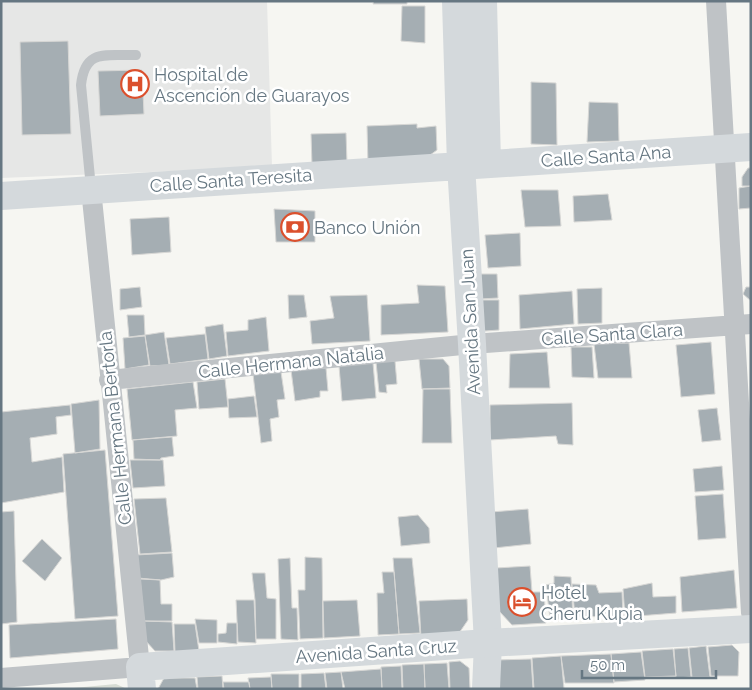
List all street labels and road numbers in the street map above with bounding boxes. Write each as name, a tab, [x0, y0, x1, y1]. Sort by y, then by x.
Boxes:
street label: Calle Santa Ana	[540, 141, 672, 171]
street label: Calle Santa Teresita	[149, 164, 313, 196]
street label: Avenida San Juan	[456, 248, 484, 396]
street label: Calle Santa Clara	[541, 319, 683, 349]
street label: Calle Hermana Bertorla	[94, 330, 136, 526]
street label: Calle Hermana Natalia	[197, 342, 385, 382]
street label: Avenida Santa Cruz	[295, 635, 457, 667]

